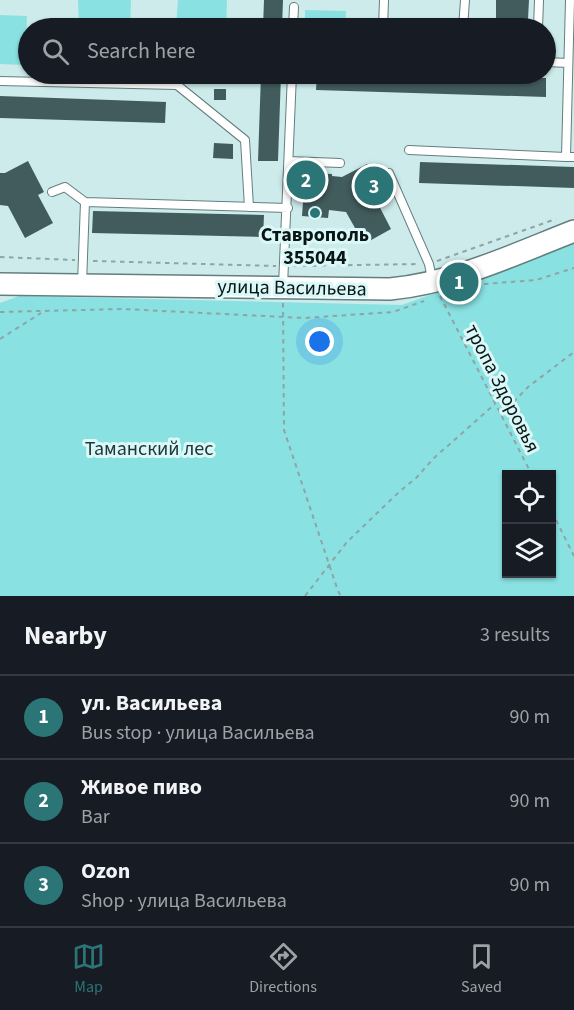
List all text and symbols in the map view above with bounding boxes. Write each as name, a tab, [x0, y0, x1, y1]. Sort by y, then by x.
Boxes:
search box	[18, 18, 556, 84]
icon: search	[39, 35, 72, 68]
text: Search here	[87, 35, 195, 67]
pin: 2	[286, 158, 326, 202]
pin: 3	[354, 164, 394, 208]
marker: Ставрополь 355044	[308, 206, 322, 220]
place label: Ставрополь 355044	[261, 221, 369, 272]
pin: 1	[440, 260, 478, 304]
street label: улица Васильева	[217, 273, 367, 303]
street label: тропа Здоровья	[458, 319, 547, 458]
your location	[305, 327, 334, 356]
park label: Таманский лес	[85, 435, 213, 463]
map controls	[502, 470, 556, 578]
button: locate	[502, 470, 556, 524]
button: layers	[502, 524, 556, 578]
text: Nearby	[24, 617, 107, 654]
text: 3 results	[480, 621, 550, 649]
text: ул. Васильева	[81, 687, 222, 719]
text: 1	[38, 703, 49, 731]
text: 90 m	[510, 703, 550, 731]
text: Bus stop · улица Васильева	[81, 719, 315, 747]
text: Живое пиво	[81, 771, 202, 803]
text: 2	[38, 787, 49, 815]
text: 90 m	[510, 787, 550, 815]
text: Bar	[81, 803, 110, 831]
text: Ozon	[81, 855, 130, 887]
text: 3	[38, 871, 49, 899]
text: 90 m	[510, 871, 550, 899]
text: Shop · улица Васильева	[81, 887, 287, 915]
tab: Map	[72, 940, 105, 998]
tab: Directions	[249, 940, 317, 998]
tab: Saved	[461, 940, 502, 998]

